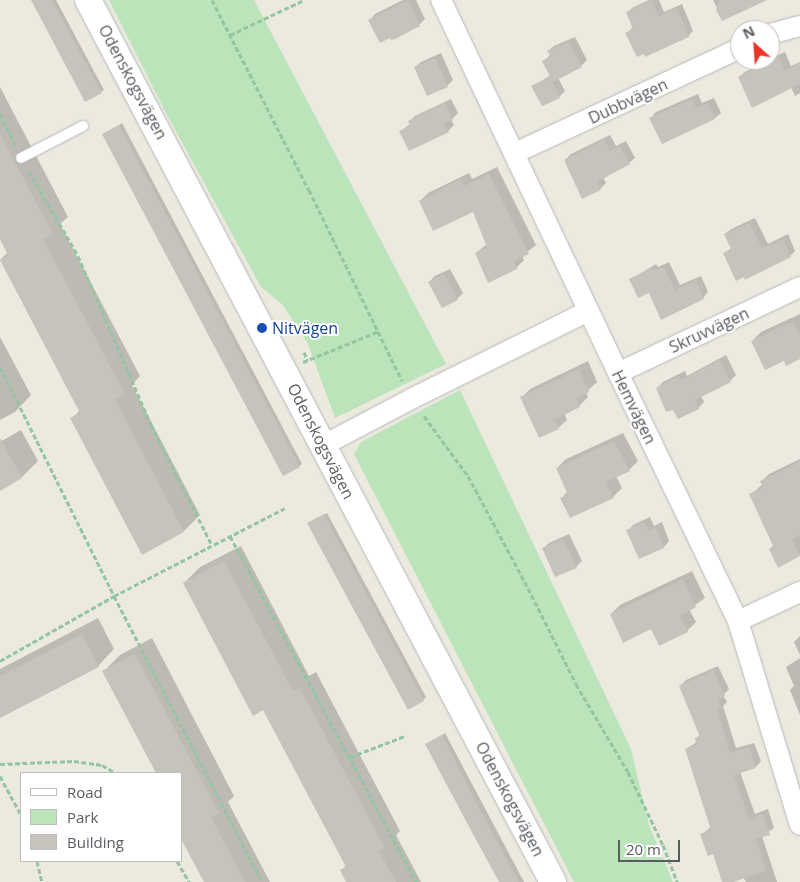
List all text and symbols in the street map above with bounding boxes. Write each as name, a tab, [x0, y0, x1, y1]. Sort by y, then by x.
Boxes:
north arrow	[730, 20, 780, 70]
street label: Odenskogsvägen	[95, 21, 171, 143]
text: N	[739, 21, 758, 43]
street label: Dubbvägen	[585, 74, 671, 128]
street label: Skruvvägen	[666, 303, 752, 357]
place label: Nitvägen	[272, 318, 338, 338]
marker: Nitvägen	[256, 322, 268, 334]
street label: Hemvägen	[608, 367, 660, 447]
street label: Odenskogsvägen	[284, 380, 358, 502]
street label: Odenskogsvägen	[472, 738, 548, 860]
legend	[20, 772, 182, 862]
text: Road	[67, 782, 103, 802]
text: Park	[67, 807, 98, 827]
scale bar	[620, 830, 682, 862]
text: Building	[67, 832, 124, 852]
text: 20 m	[626, 839, 661, 859]

